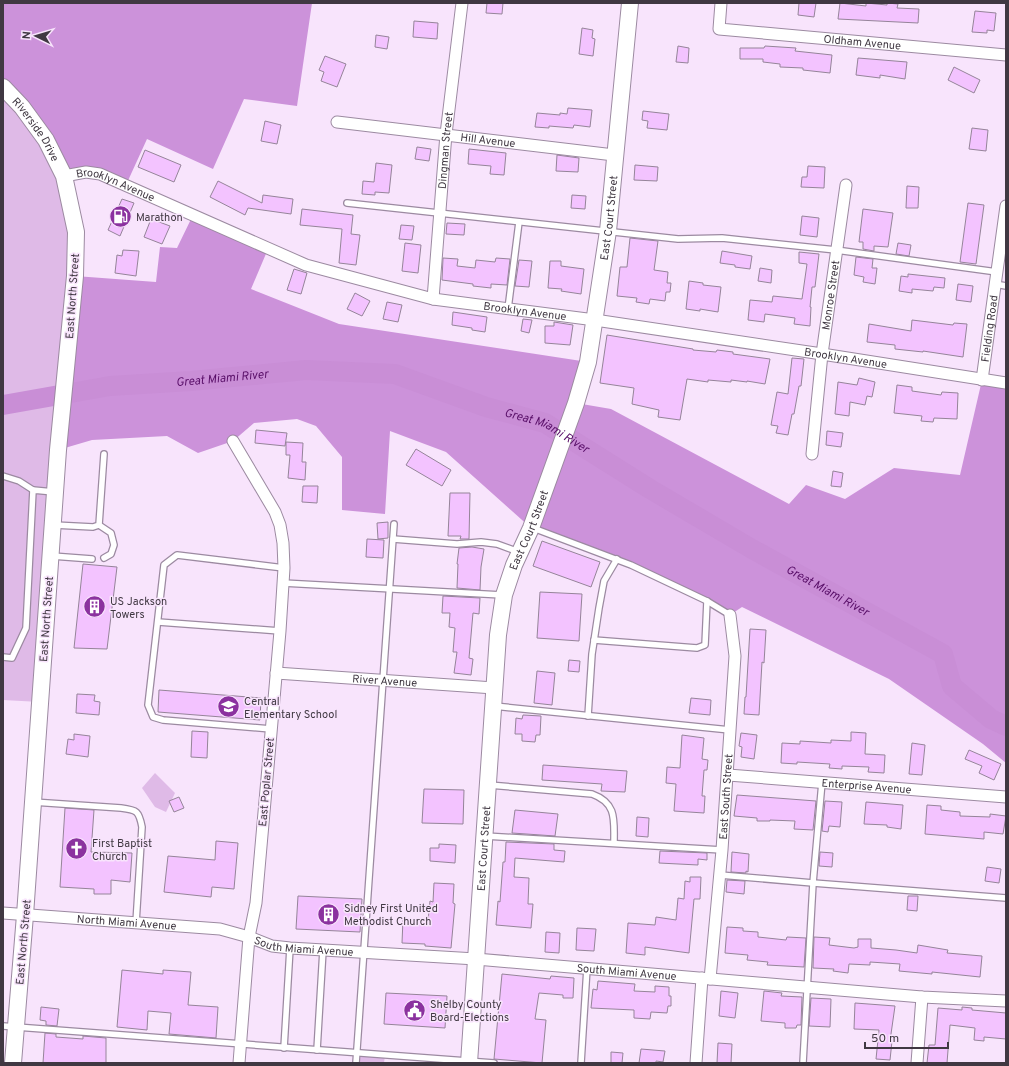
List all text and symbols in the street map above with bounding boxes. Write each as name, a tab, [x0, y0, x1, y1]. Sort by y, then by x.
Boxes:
north arrow	[16, 16, 56, 56]
text: N	[20, 31, 34, 40]
street label: Oldham Avenue	[823, 33, 902, 53]
street label: Riverside Drive	[9, 95, 62, 164]
street label: Dingman Street	[436, 111, 457, 190]
street label: Hill Avenue	[460, 131, 516, 151]
street label: Brooklyn Avenue	[75, 166, 157, 205]
street label: East Court Street	[598, 175, 621, 261]
fuel station icon: Marathon	[108, 204, 134, 230]
place label: Marathon	[136, 211, 183, 225]
street label: East North Street	[63, 253, 83, 339]
street label: Monroe Street	[819, 259, 843, 331]
street label: Fielding Road	[979, 294, 1002, 363]
street label: Brooklyn Avenue	[483, 300, 567, 324]
street label: Brooklyn Avenue	[803, 345, 888, 372]
water label: Great Miami River	[176, 367, 270, 391]
water label: Great Miami River	[502, 405, 593, 458]
street label: East Court Street	[507, 488, 552, 572]
water label: Great Miami River	[783, 562, 873, 621]
street label: East North Street	[37, 576, 57, 662]
building icon: US Jackson Towers	[82, 594, 108, 620]
place label: US Jackson Towers	[110, 595, 167, 622]
street label: River Avenue	[352, 672, 418, 691]
school or university icon: Central Elementary School	[215, 694, 241, 720]
place label: Central Elementary School	[244, 695, 337, 722]
street label: East Poplar Street	[256, 737, 278, 827]
street label: East South Street	[717, 753, 736, 840]
street label: Enterprise Avenue	[821, 776, 912, 797]
street label: East Court Street	[475, 806, 494, 892]
church icon: First Baptist Church	[64, 836, 90, 862]
place label: First Baptist Church	[92, 837, 152, 864]
street label: East North Street	[13, 899, 35, 985]
building icon: Sidney First United Methodist Church	[316, 901, 342, 927]
place label: Sidney First United Methodist Church	[344, 902, 438, 929]
street label: North Miami Avenue	[76, 912, 177, 934]
street label: South Miami Avenue	[252, 934, 354, 960]
street label: South Miami Avenue	[576, 962, 677, 984]
public building icon: Shelby County Board-Elections	[402, 997, 428, 1023]
place label: Shelby County Board-Elections	[430, 998, 509, 1025]
scale bar	[865, 1024, 948, 1050]
text: 50 m	[871, 1031, 899, 1047]

